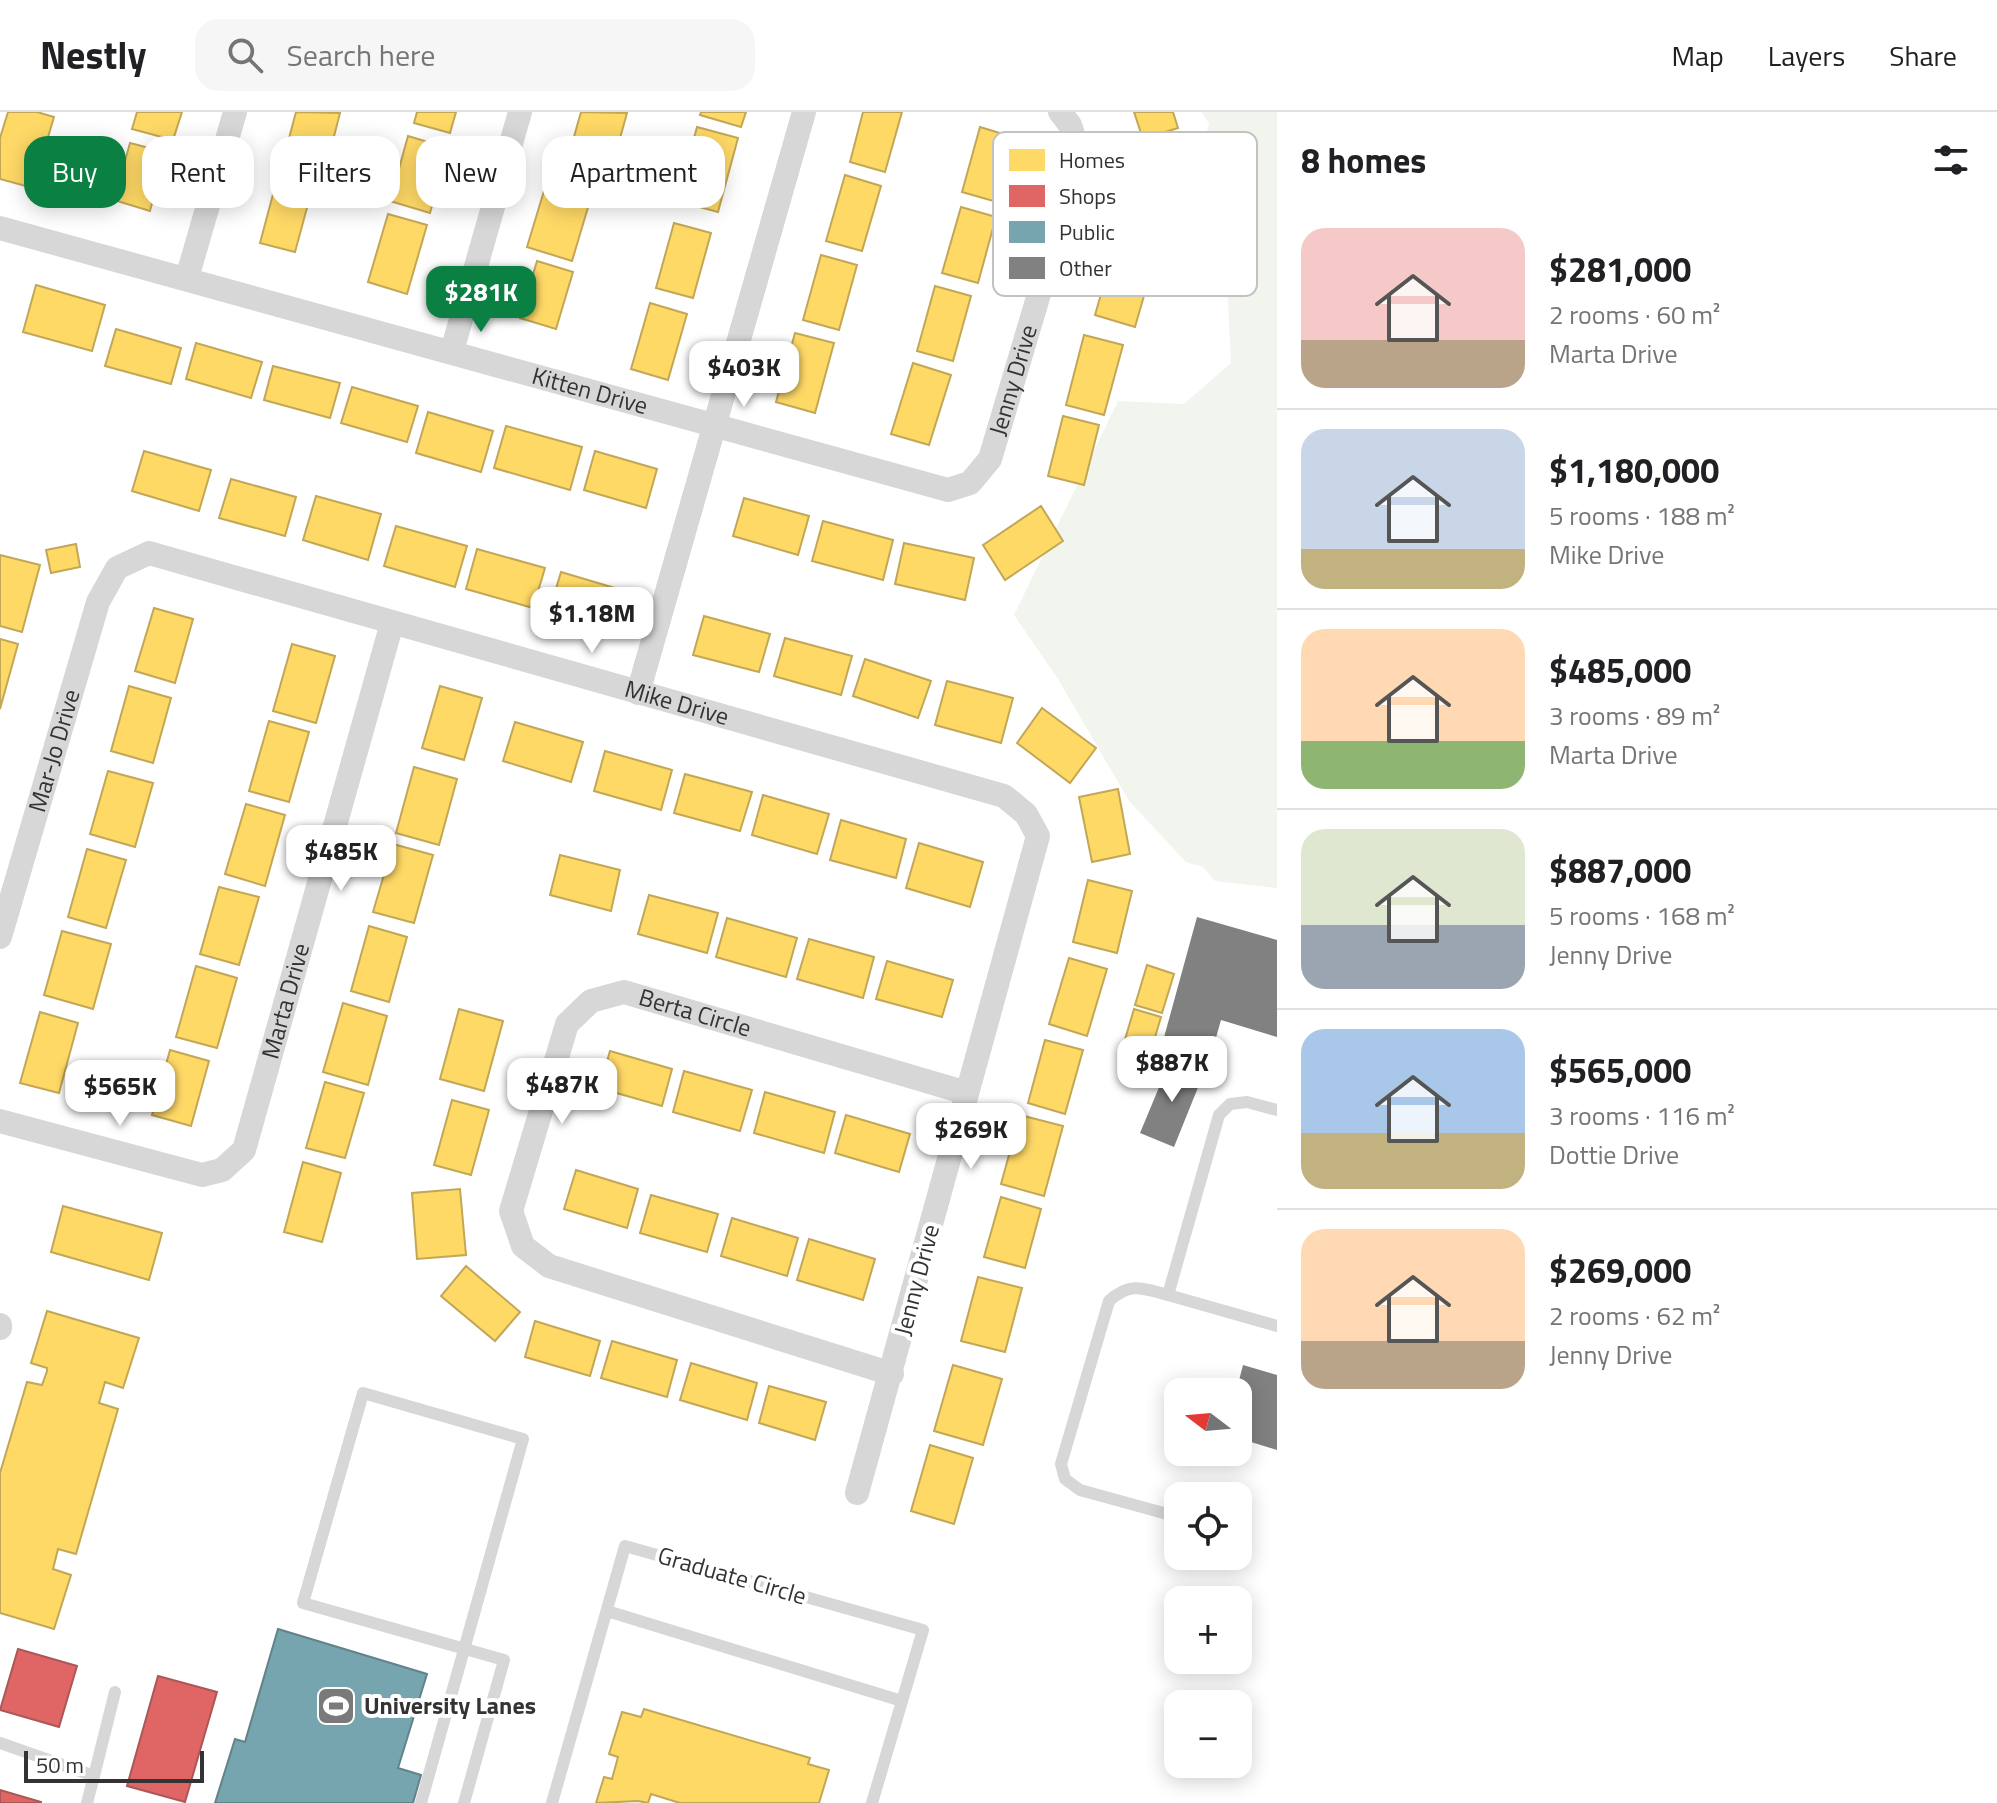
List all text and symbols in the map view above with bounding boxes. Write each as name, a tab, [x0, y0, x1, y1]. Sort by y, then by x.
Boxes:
search box	[195, 19, 755, 91]
text: Nestly	[40, 26, 147, 84]
text: Search here	[287, 32, 435, 78]
icon: search	[223, 33, 267, 77]
text: Map	[1671, 34, 1724, 77]
text: Layers	[1768, 34, 1845, 77]
text: Share	[1889, 34, 1957, 77]
legend	[993, 132, 1257, 296]
text: 8 homes	[1301, 134, 1426, 186]
chip: Buy	[24, 136, 126, 208]
chip: Rent	[142, 136, 254, 208]
chip: Filters	[270, 136, 400, 208]
chip: New	[416, 136, 526, 208]
chip: Apartment	[542, 136, 725, 208]
icon: filters	[1929, 138, 1973, 182]
text: Homes	[1059, 143, 1125, 177]
text: Shops	[1059, 179, 1116, 213]
text: Public	[1059, 215, 1115, 249]
text: $281,000	[1549, 243, 1691, 295]
text: Other	[1059, 251, 1112, 285]
icon: home	[1365, 260, 1461, 356]
pin: $281K	[425, 266, 537, 334]
text: $281K	[444, 272, 518, 311]
text: 2 rooms · 60 m²	[1549, 295, 1720, 334]
street label: Jenny Drive	[979, 320, 1046, 440]
text: Marta Drive	[1549, 334, 1678, 373]
pin: $403K	[688, 341, 800, 409]
text: $403K	[707, 347, 781, 386]
street label: Kitten Drive	[528, 357, 652, 423]
text: $1,180,000	[1549, 444, 1719, 496]
icon: home	[1365, 461, 1461, 557]
text: 5 rooms · 188 m²	[1549, 496, 1735, 535]
text: Mike Drive	[1549, 535, 1664, 574]
pin: $1.18M	[527, 587, 657, 655]
text: $1.18M	[548, 593, 636, 632]
text: $485,000	[1549, 644, 1691, 696]
icon: home	[1365, 661, 1461, 757]
street label: Mike Drive	[621, 670, 733, 734]
street label: Mar-Jo Drive	[18, 685, 89, 816]
text: 3 rooms · 89 m²	[1549, 696, 1720, 735]
text: Marta Drive	[1549, 735, 1678, 774]
pin: $485K	[285, 825, 397, 893]
text: $485K	[304, 831, 378, 870]
text: $887,000	[1549, 844, 1691, 896]
icon: home	[1365, 861, 1461, 957]
text: 5 rooms · 168 m²	[1549, 896, 1735, 935]
text: Jenny Drive	[1549, 935, 1672, 974]
street label: Marta Drive	[251, 939, 318, 1063]
street label: Berta Circle	[635, 978, 756, 1046]
pin: $887K	[1116, 1036, 1228, 1104]
text: $887K	[1135, 1042, 1209, 1081]
text: $565,000	[1549, 1044, 1691, 1096]
pin: $487K	[506, 1058, 618, 1126]
pin: $565K	[64, 1060, 176, 1128]
icon: home	[1365, 1061, 1461, 1157]
text: $487K	[525, 1064, 599, 1103]
text: $565K	[83, 1066, 157, 1105]
text: 3 rooms · 116 m²	[1549, 1096, 1735, 1135]
pin: $269K	[915, 1103, 1027, 1171]
text: $269K	[934, 1109, 1008, 1148]
text: Dottie Drive	[1549, 1135, 1679, 1174]
street label: Jenny Drive	[884, 1220, 948, 1339]
text: $269,000	[1549, 1244, 1691, 1296]
icon: home	[1365, 1261, 1461, 1357]
text: 2 rooms · 62 m²	[1549, 1296, 1720, 1335]
text: Jenny Drive	[1549, 1335, 1672, 1374]
north arrow	[1164, 1378, 1252, 1466]
map controls	[1164, 1378, 1252, 1778]
button: locate	[1164, 1482, 1252, 1570]
street label: Graduate Circle	[654, 1537, 811, 1613]
button: +	[1164, 1586, 1252, 1674]
sports icon: University Lanes	[315, 1685, 357, 1727]
place label: University Lanes	[364, 1687, 536, 1723]
button: −	[1164, 1690, 1252, 1778]
scale bar	[24, 1747, 204, 1783]
text: 50 m	[36, 1748, 84, 1782]

